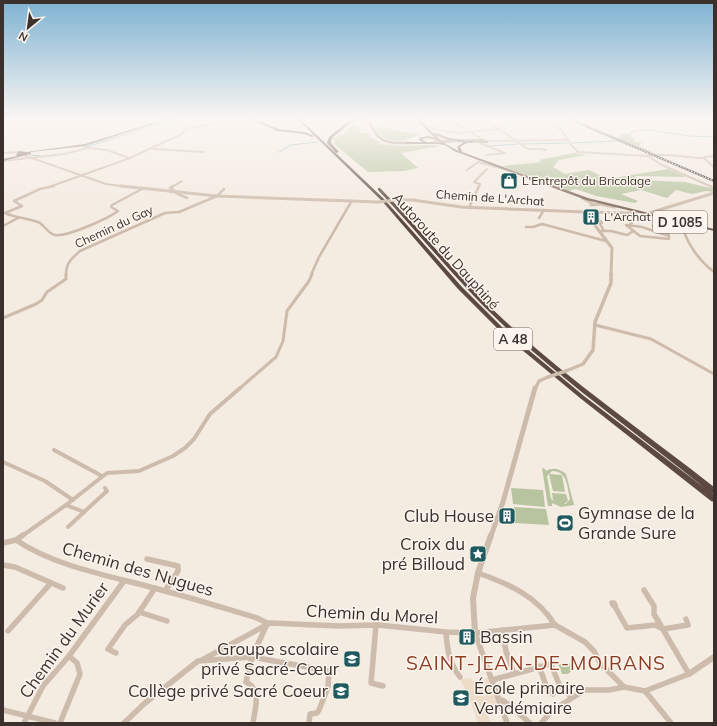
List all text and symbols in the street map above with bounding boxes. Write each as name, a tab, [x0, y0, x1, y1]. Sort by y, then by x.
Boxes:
north arrow	[8, 8, 48, 48]
text: N	[16, 29, 30, 45]
shop icon: L'Entrepôt du Bricolage	[499, 171, 519, 191]
place label: L'Entrepôt du Bricolage	[522, 173, 651, 188]
street label: Chemin de L'Archat	[435, 186, 545, 209]
street label: Autoroute du Dauphiné	[389, 189, 503, 313]
street label: Chemin du Gay	[72, 202, 156, 251]
building icon: L'Archat	[581, 207, 601, 227]
place label: L'Archat	[604, 209, 651, 224]
road number: D 1085	[653, 211, 707, 233]
road number: A 48	[494, 328, 532, 350]
place label: Gymnase de la Grande Sure	[578, 502, 695, 543]
place label: Club House	[404, 505, 494, 526]
building icon: Club House	[497, 506, 517, 526]
sports icon: Gymnase de la Grande Sure	[555, 513, 575, 533]
place label: Croix du pré Billoud	[382, 533, 465, 574]
street label: Chemin des Nugues	[60, 537, 216, 600]
place icon: Croix du pré Billoud	[468, 544, 488, 564]
street label: Chemin du Murier	[14, 577, 113, 702]
street label: Chemin du Morel	[305, 600, 439, 627]
place label: Bassin	[480, 626, 533, 647]
building icon: Bassin	[457, 627, 477, 647]
place label: Groupe scolaire privé Sacré-Cœur	[201, 638, 340, 679]
school or university icon: Groupe scolaire privé Sacré-Cœur	[342, 649, 362, 669]
district label: SAINT-JEAN-DE-MOIRANS	[406, 651, 666, 675]
place label: École primaire Vendémiaire	[474, 677, 585, 718]
place label: Collège privé Sacré Coeur	[128, 680, 329, 701]
school or university icon: Collège privé Sacré Coeur	[331, 681, 351, 701]
school or university icon: École primaire Vendémiaire	[451, 688, 471, 708]

